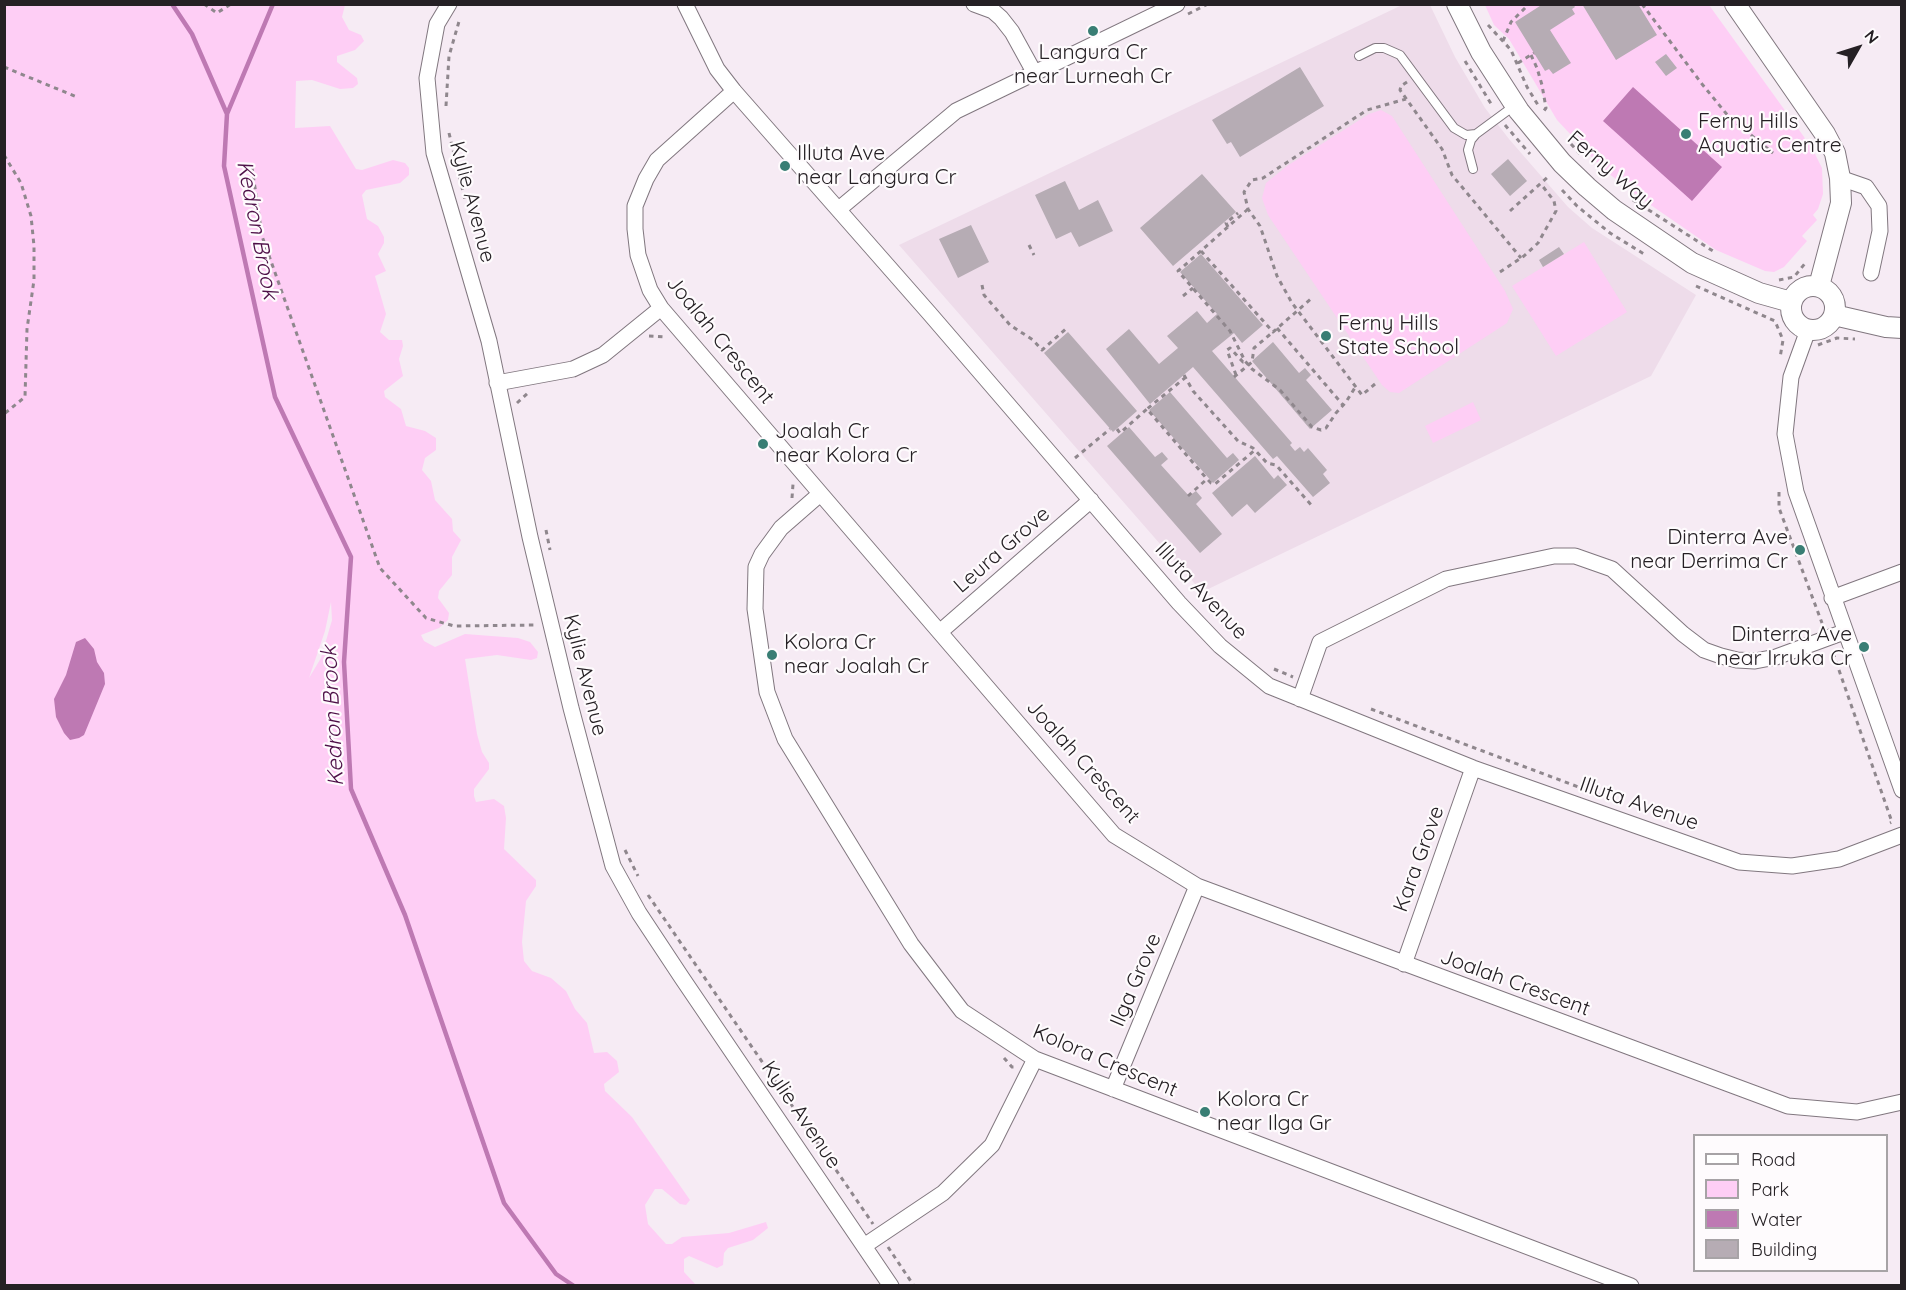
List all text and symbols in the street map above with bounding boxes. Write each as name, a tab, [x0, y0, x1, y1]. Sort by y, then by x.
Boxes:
north arrow	[1828, 18, 1888, 78]
marker: Langura Cr near Lurneah Cr	[1086, 24, 1100, 38]
text: N	[1861, 26, 1883, 48]
place label: Langura Cr near Lurneah Cr	[1014, 40, 1172, 90]
place label: Ferny Hills Aquatic Centre	[1698, 109, 1842, 159]
street label: Ferny Way	[1562, 126, 1658, 214]
marker: Ferny Hills Aquatic Centre	[1679, 127, 1693, 141]
street label: Kylie Avenue	[444, 139, 500, 265]
place label: Illuta Ave near Langura Cr	[797, 141, 957, 191]
water label: Kedron Brook	[231, 158, 283, 302]
marker: Illuta Ave near Langura Cr	[778, 159, 792, 173]
street label: Joalah Crescent	[661, 271, 779, 409]
place label: Ferny Hills State School	[1338, 311, 1459, 361]
marker: Ferny Hills State School	[1319, 329, 1333, 343]
place label: Joalah Cr near Kolora Cr	[775, 419, 917, 469]
marker: Joalah Cr near Kolora Cr	[756, 437, 770, 451]
street label: Leura Grove	[949, 501, 1055, 599]
place label: Dinterra Ave near Derrima Cr	[1630, 525, 1788, 575]
street label: Illuta Avenue	[1149, 537, 1253, 645]
marker: Dinterra Ave near Derrima Cr	[1793, 543, 1807, 557]
street label: Kylie Avenue	[558, 612, 612, 738]
place label: Dinterra Ave near Irruka Cr	[1717, 622, 1852, 672]
place label: Kolora Cr near Joalah Cr	[784, 630, 929, 680]
marker: Dinterra Ave near Irruka Cr	[1857, 640, 1871, 654]
water label: Kedron Brook	[316, 645, 350, 787]
marker: Kolora Cr near Joalah Cr	[765, 648, 779, 662]
street label: Joalah Crescent	[1021, 695, 1145, 829]
street label: Illuta Avenue	[1576, 772, 1702, 836]
street label: Kara Grove	[1388, 803, 1450, 915]
street label: Ilga Grove	[1105, 930, 1167, 1030]
street label: Joalah Crescent	[1437, 944, 1593, 1022]
street label: Kolora Crescent	[1029, 1019, 1181, 1103]
street label: Kylie Avenue	[756, 1056, 846, 1174]
place label: Kolora Cr near Ilga Gr	[1217, 1087, 1332, 1137]
marker: Kolora Cr near Ilga Gr	[1198, 1105, 1212, 1119]
legend	[1693, 1134, 1888, 1272]
text: Road	[1751, 1148, 1796, 1171]
text: Park	[1751, 1178, 1789, 1201]
text: Water	[1751, 1208, 1802, 1231]
text: Building	[1751, 1238, 1817, 1261]

